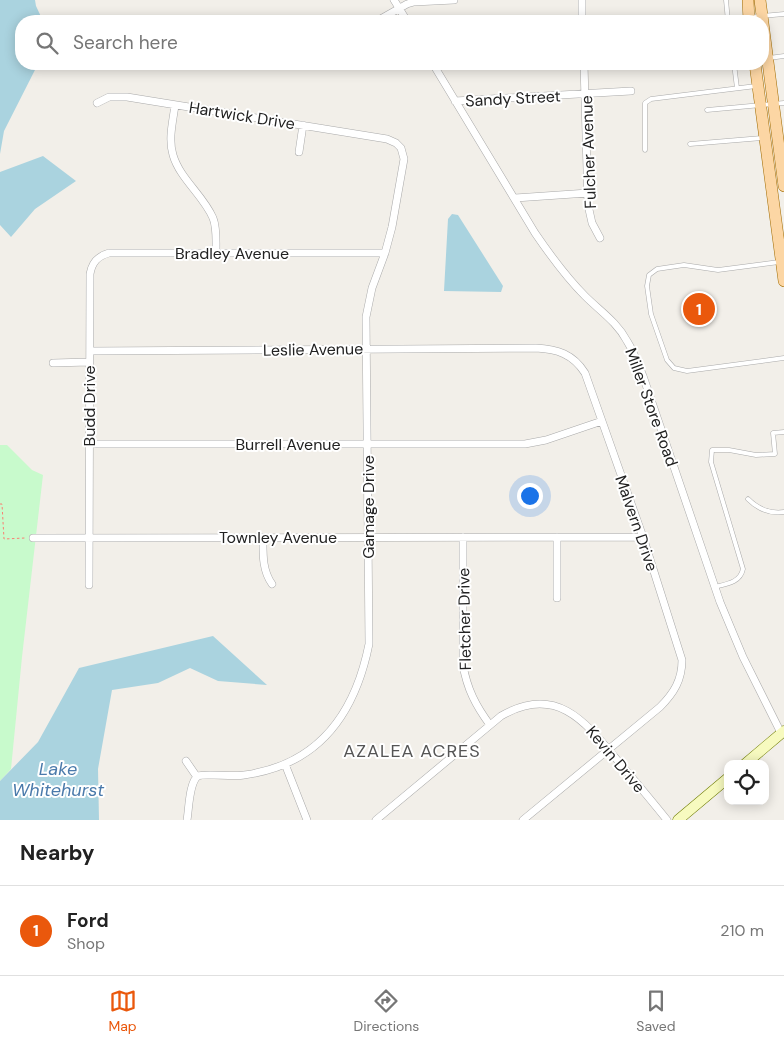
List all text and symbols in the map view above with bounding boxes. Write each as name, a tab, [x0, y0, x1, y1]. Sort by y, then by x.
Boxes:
search box	[15, 15, 769, 70]
icon: search	[33, 29, 61, 57]
text: Search here	[73, 30, 178, 55]
street label: Sandy Street	[465, 86, 561, 111]
street label: Fulcher Avenue	[576, 95, 601, 209]
street label: Hartwick Drive	[187, 97, 297, 134]
street label: Bradley Avenue	[175, 243, 289, 264]
pin: 1	[683, 290, 715, 328]
street label: Leslie Avenue	[263, 338, 363, 361]
street label: Miller Store Road	[620, 345, 683, 469]
street label: Budd Drive	[79, 365, 100, 447]
street label: Burrell Avenue	[235, 434, 341, 455]
street label: Gamage Drive	[358, 455, 379, 559]
street label: Malvern Drive	[610, 472, 663, 574]
your location	[517, 483, 543, 509]
street label: Townley Avenue	[219, 527, 337, 548]
street label: Fletcher Drive	[453, 568, 476, 670]
street label: Kevin Drive	[581, 721, 650, 797]
district label: AZALEA ACRES	[343, 739, 481, 763]
water label: Lake Whitehurst	[12, 757, 105, 802]
map controls	[724, 760, 769, 805]
button: locate	[724, 760, 769, 805]
text: Nearby	[20, 839, 94, 867]
text: Ford	[67, 908, 109, 933]
text: 1	[33, 920, 39, 941]
text: 210 m	[720, 920, 764, 941]
text: Shop	[67, 933, 105, 954]
tab: Map	[108, 987, 137, 1035]
tab: Directions	[354, 987, 419, 1035]
tab: Saved	[636, 987, 676, 1035]

